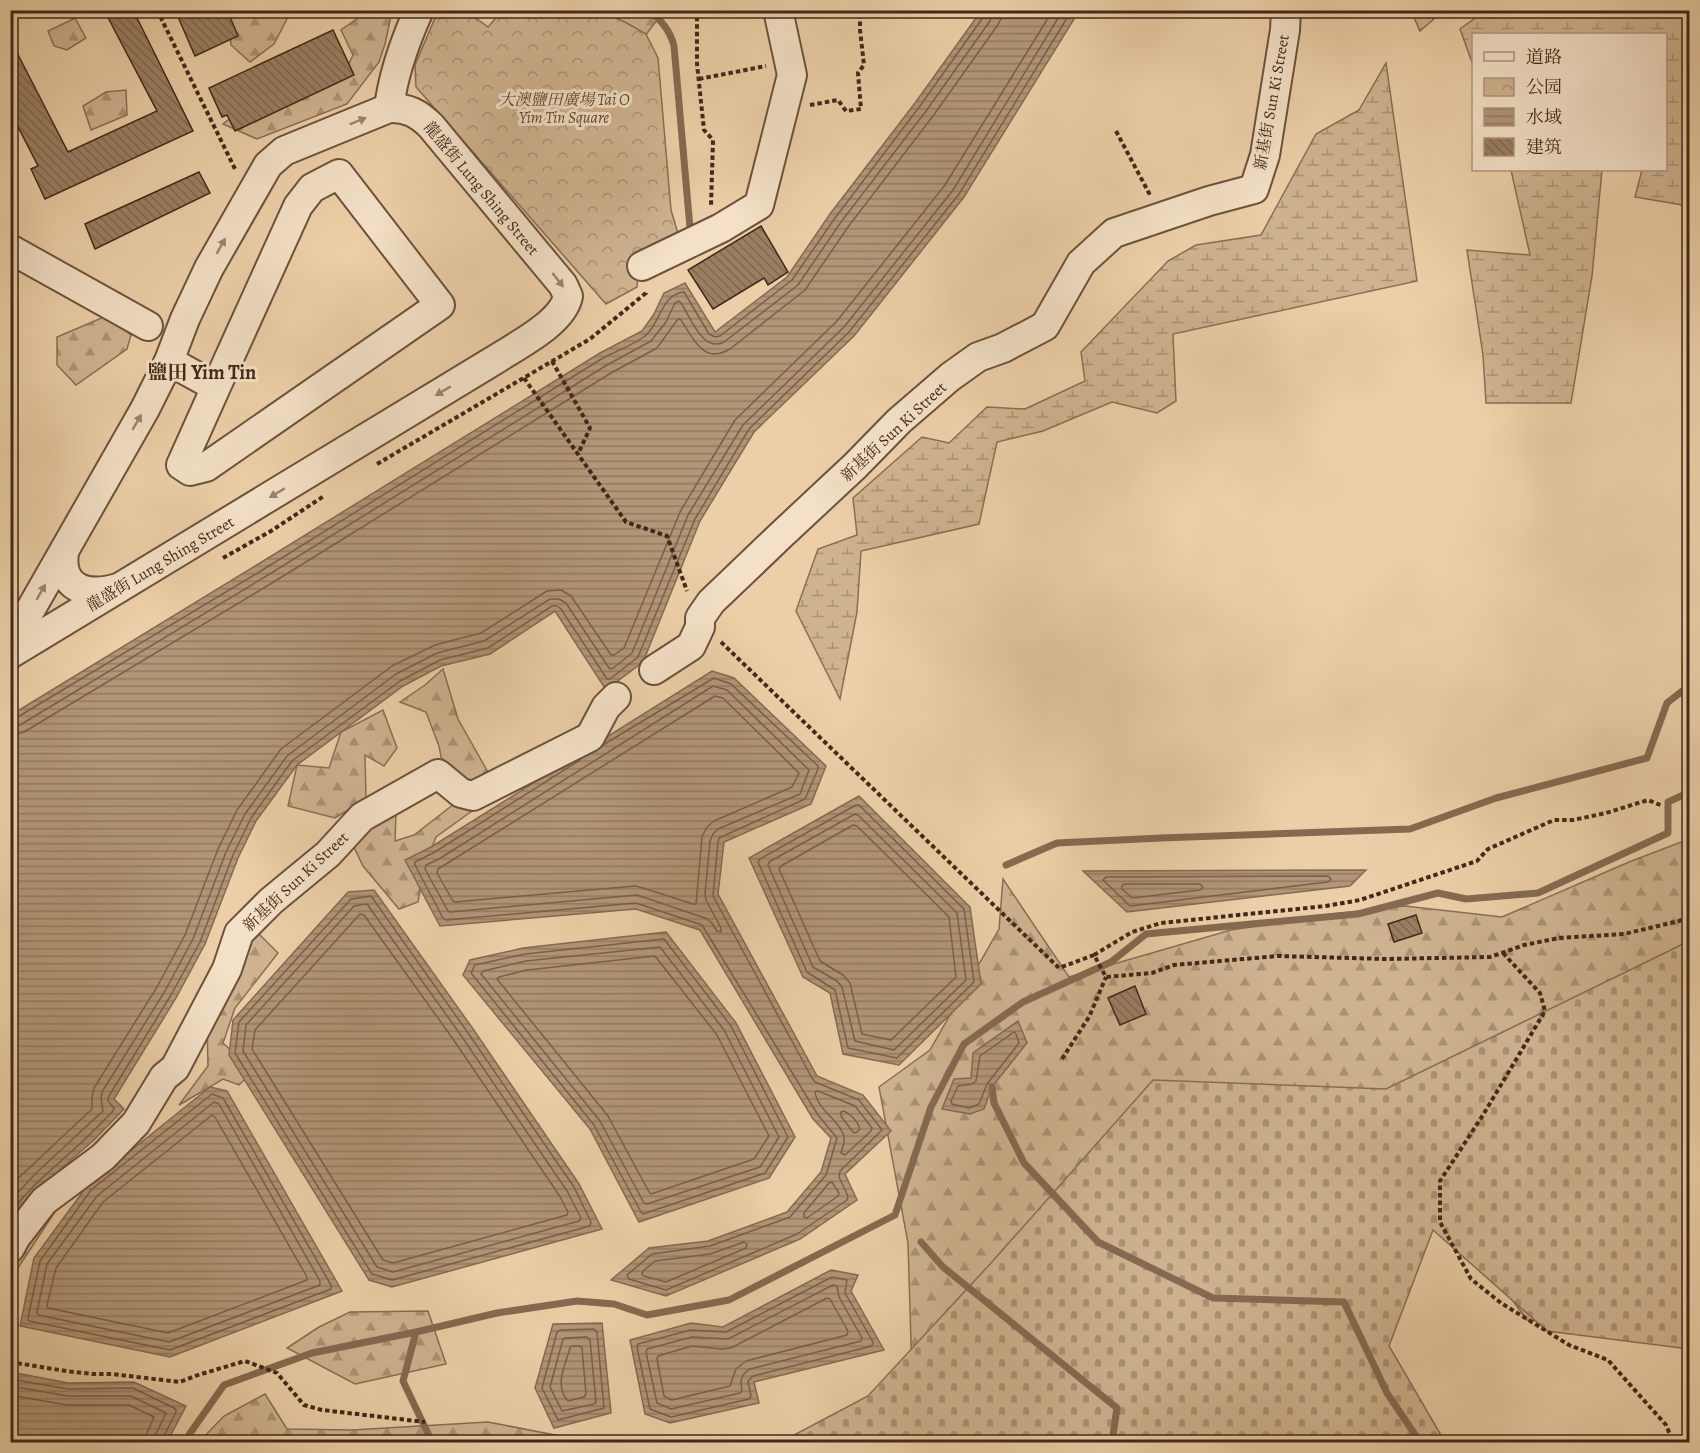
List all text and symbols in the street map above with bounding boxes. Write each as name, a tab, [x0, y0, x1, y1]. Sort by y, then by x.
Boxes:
street label: 新基街 Sun Ki Street	[1249, 33, 1295, 172]
legend	[1472, 33, 1667, 171]
text: 道路	[1526, 45, 1562, 69]
text: 公园	[1526, 75, 1562, 99]
park label: 大澳鹽田廣場 Tai O Yim Tin Square	[498, 89, 630, 129]
text: 水域	[1526, 105, 1562, 129]
one-way arrow	[349, 116, 367, 125]
street label: 龍盛街 Lung Shing Street	[419, 117, 544, 260]
text: 建筑	[1526, 135, 1562, 159]
one-way arrow	[216, 238, 226, 255]
one-way arrow	[552, 272, 565, 288]
district label: 鹽田 Yim Tin	[148, 359, 256, 386]
street label: 新基街 Sun Ki Street	[836, 377, 951, 487]
one-way arrow	[435, 386, 451, 397]
one-way arrow	[132, 413, 142, 430]
one-way arrow	[269, 487, 285, 498]
street label: 龍盛街 Lung Shing Street	[83, 511, 238, 617]
one-way arrow	[36, 583, 46, 600]
street label: 新基街 Sun Ki Street	[238, 827, 353, 937]

